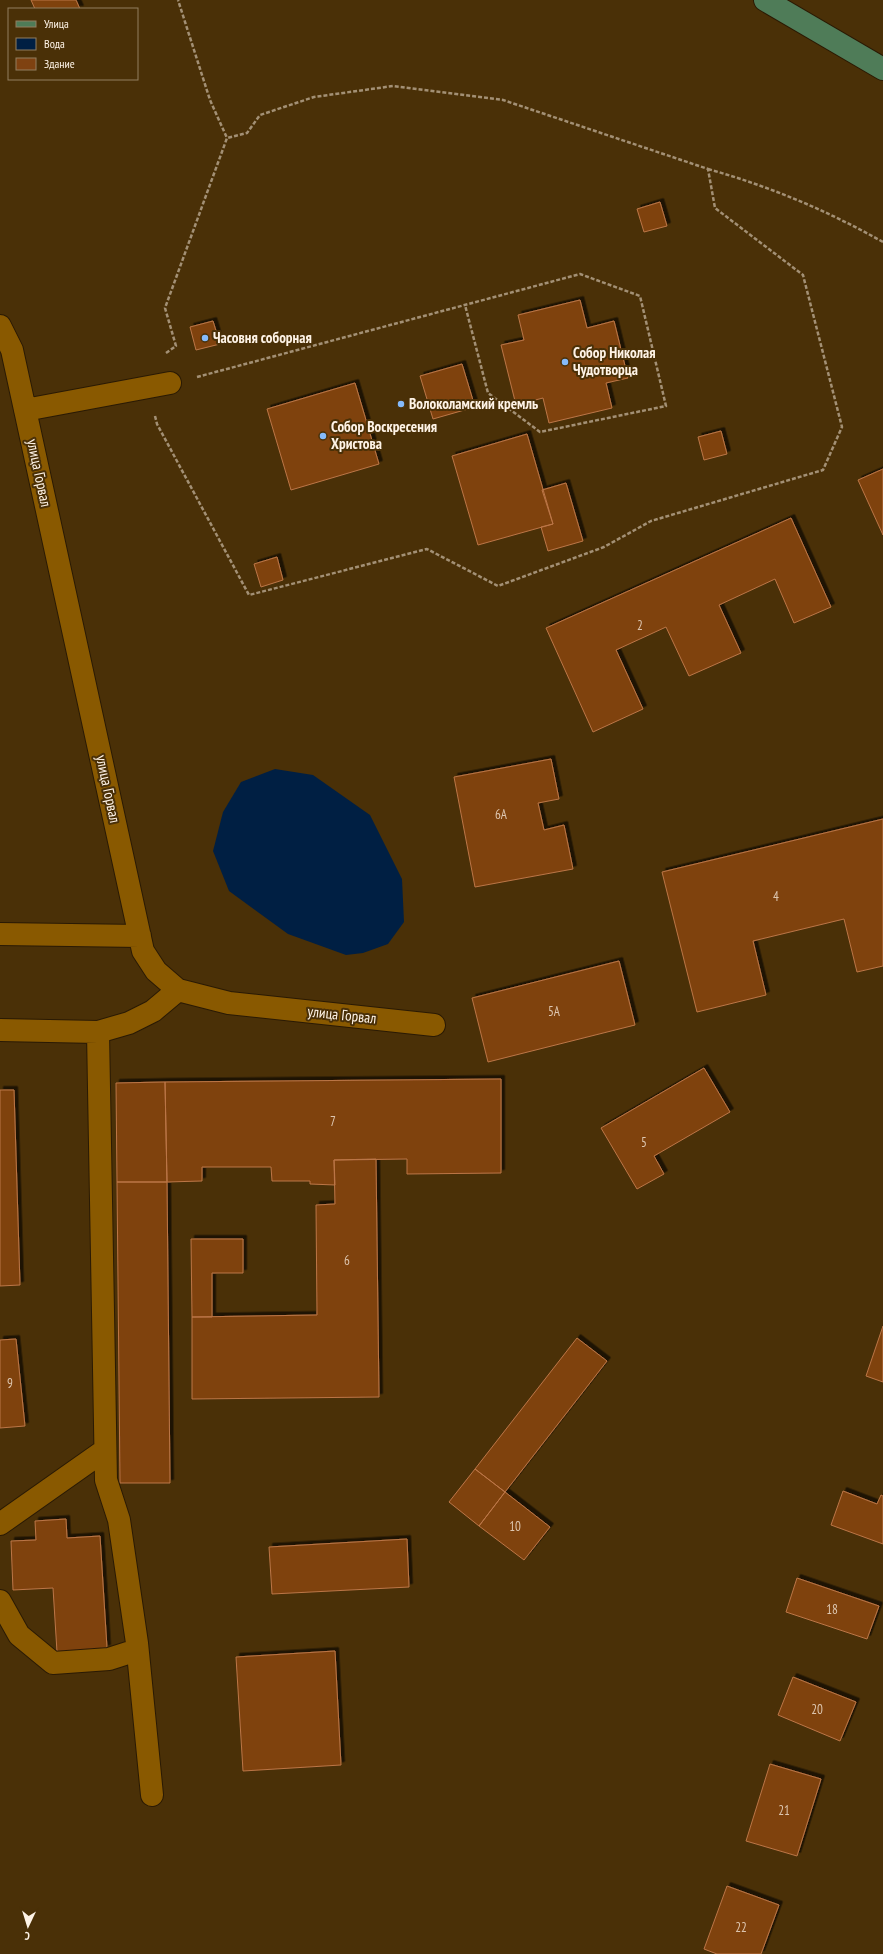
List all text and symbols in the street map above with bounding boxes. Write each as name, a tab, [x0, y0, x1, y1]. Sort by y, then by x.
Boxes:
legend	[8, 8, 138, 80]
text: Улица	[44, 16, 69, 31]
text: Вода	[44, 36, 65, 51]
text: Здание	[44, 56, 75, 71]
place label: Часовня соборная	[213, 328, 312, 347]
marker: Часовня соборная	[200, 333, 210, 343]
place label: Собор Николая Чудотворца	[573, 343, 656, 379]
marker: Собор Николая Чудотворца	[560, 357, 570, 367]
place label: Волоколамский кремль	[409, 394, 538, 413]
marker: Волоколамский кремль	[396, 399, 406, 409]
place label: Собор Воскресения Христова	[331, 417, 437, 453]
marker: Собор Воскресения Христова	[318, 431, 328, 441]
street label: улица Горвал	[23, 437, 56, 509]
house number: 2	[637, 617, 643, 634]
street label: улица Горвал	[92, 753, 125, 825]
house number: 6А	[495, 806, 508, 823]
house number: 4	[773, 888, 779, 905]
street label: улица Горвал	[307, 1001, 377, 1028]
house number: 5А	[548, 1003, 561, 1020]
house number: 7	[330, 1113, 336, 1130]
house number: 5	[641, 1134, 647, 1151]
house number: 6	[344, 1252, 350, 1269]
house number: 9	[7, 1375, 13, 1392]
house number: 10	[509, 1518, 521, 1535]
house number: 18	[826, 1601, 838, 1618]
house number: 20	[811, 1701, 823, 1718]
house number: 21	[778, 1802, 790, 1819]
north arrow	[8, 1906, 48, 1946]
house number: 22	[735, 1919, 747, 1936]
text: С	[24, 1929, 30, 1943]

